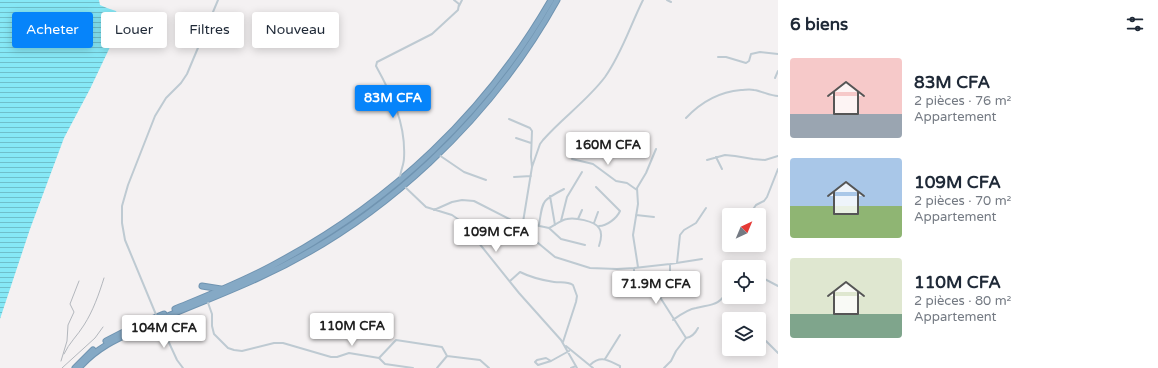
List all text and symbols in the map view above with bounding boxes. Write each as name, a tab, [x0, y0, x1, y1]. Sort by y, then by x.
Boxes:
chip: Acheter	[12, 12, 93, 48]
chip: Louer	[101, 12, 167, 48]
chip: Filtres	[175, 12, 244, 48]
chip: Nouveau	[252, 12, 339, 48]
icon: filters	[1124, 13, 1146, 35]
text: 6 biens	[790, 14, 848, 35]
text: 83M CFA	[914, 72, 990, 93]
icon: home	[822, 74, 870, 122]
pin: 83M CFA	[356, 85, 430, 119]
text: 83M CFA	[364, 90, 422, 106]
text: 2 pièces · 76 m²	[914, 93, 1011, 109]
text: Appartement	[914, 109, 997, 125]
pin: 160M CFA	[567, 132, 649, 166]
text: 160M CFA	[575, 137, 641, 153]
text: 109M CFA	[914, 172, 1001, 193]
icon: home	[822, 174, 870, 222]
text: 2 pièces · 70 m²	[914, 193, 1011, 209]
north arrow	[722, 208, 766, 252]
map controls	[722, 208, 766, 356]
text: Appartement	[914, 209, 997, 225]
pin: 109M CFA	[455, 219, 537, 253]
text: 109M CFA	[463, 224, 529, 240]
button: locate	[722, 260, 766, 304]
pin: 71.9M CFA	[610, 271, 702, 305]
text: 110M CFA	[914, 272, 1001, 293]
icon: home	[822, 274, 870, 322]
text: 71.9M CFA	[621, 276, 691, 292]
text: 2 pièces · 80 m²	[914, 293, 1011, 309]
text: Appartement	[914, 309, 997, 325]
button: layers	[722, 312, 766, 356]
pin: 110M CFA	[311, 313, 393, 347]
pin: 104M CFA	[123, 315, 205, 349]
text: 110M CFA	[319, 318, 385, 334]
text: 104M CFA	[131, 320, 197, 336]

